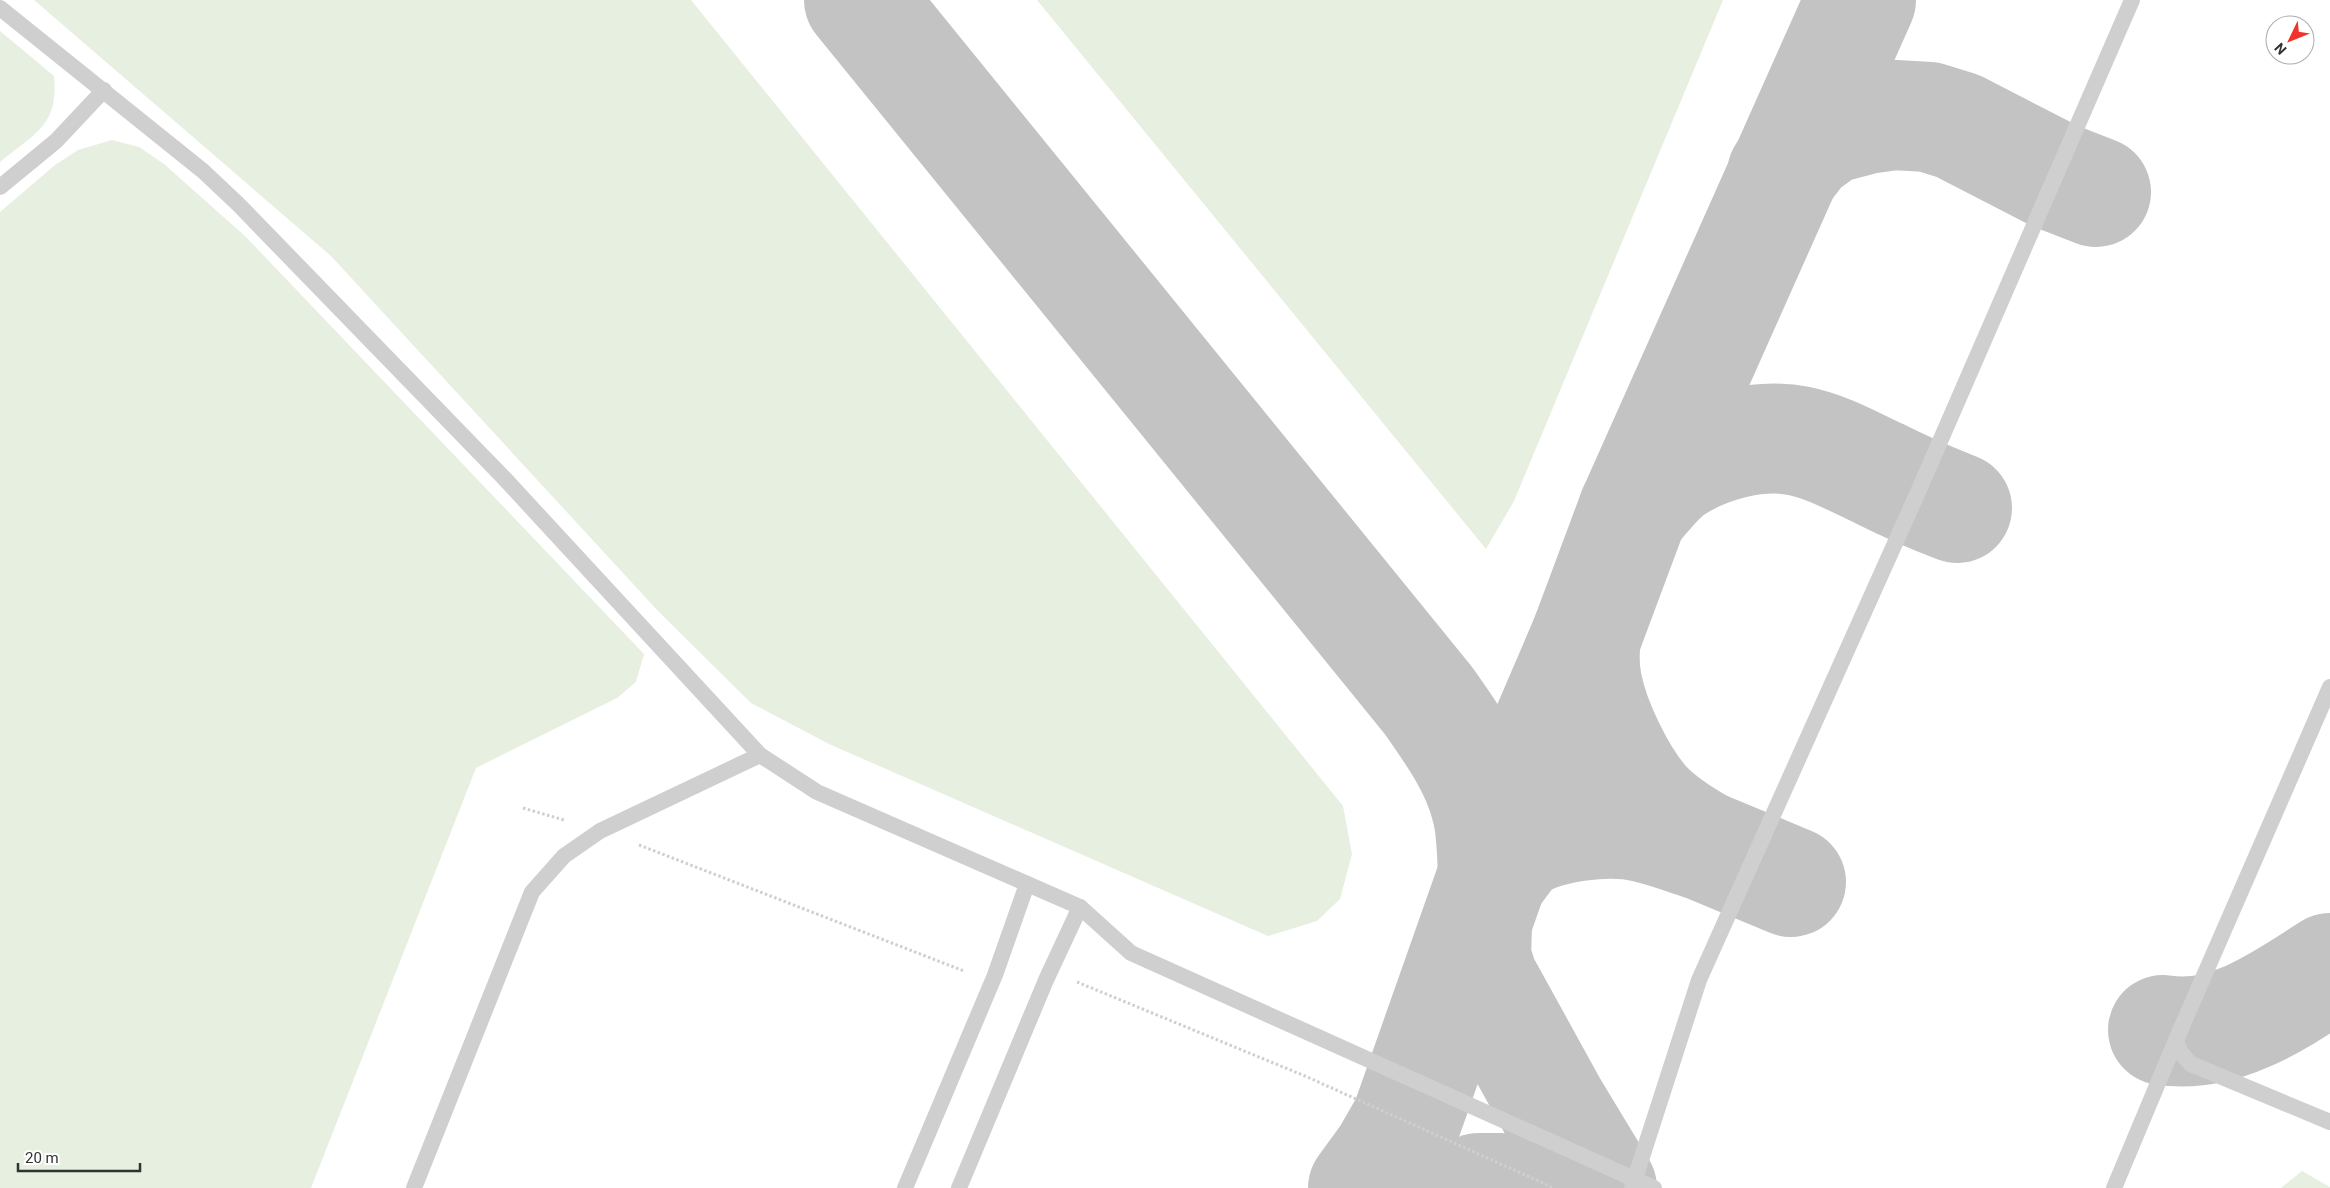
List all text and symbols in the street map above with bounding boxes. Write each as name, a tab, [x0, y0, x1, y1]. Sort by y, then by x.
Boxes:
north arrow	[2265, 15, 2315, 65]
text: N	[2271, 40, 2290, 58]
scale bar	[18, 1140, 140, 1172]
text: 20 m	[25, 1149, 59, 1167]

